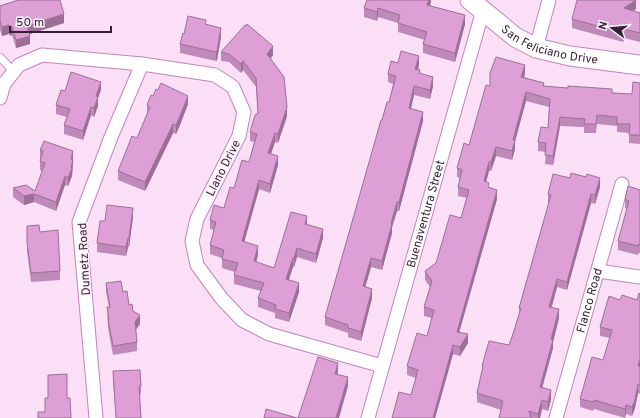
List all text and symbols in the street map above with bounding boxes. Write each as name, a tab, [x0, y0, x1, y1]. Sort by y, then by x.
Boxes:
scale bar	[10, 8, 111, 34]
north arrow	[592, 8, 632, 48]
text: 50 m	[16, 15, 44, 31]
text: N	[596, 20, 611, 31]
street label: San Feliciano Drive	[497, 22, 599, 69]
street label: Llano Drive	[203, 138, 245, 199]
street label: Buenaventura Street	[404, 158, 449, 270]
street label: Dumetz Road	[75, 222, 95, 296]
street label: Flanco Road	[573, 267, 607, 335]

